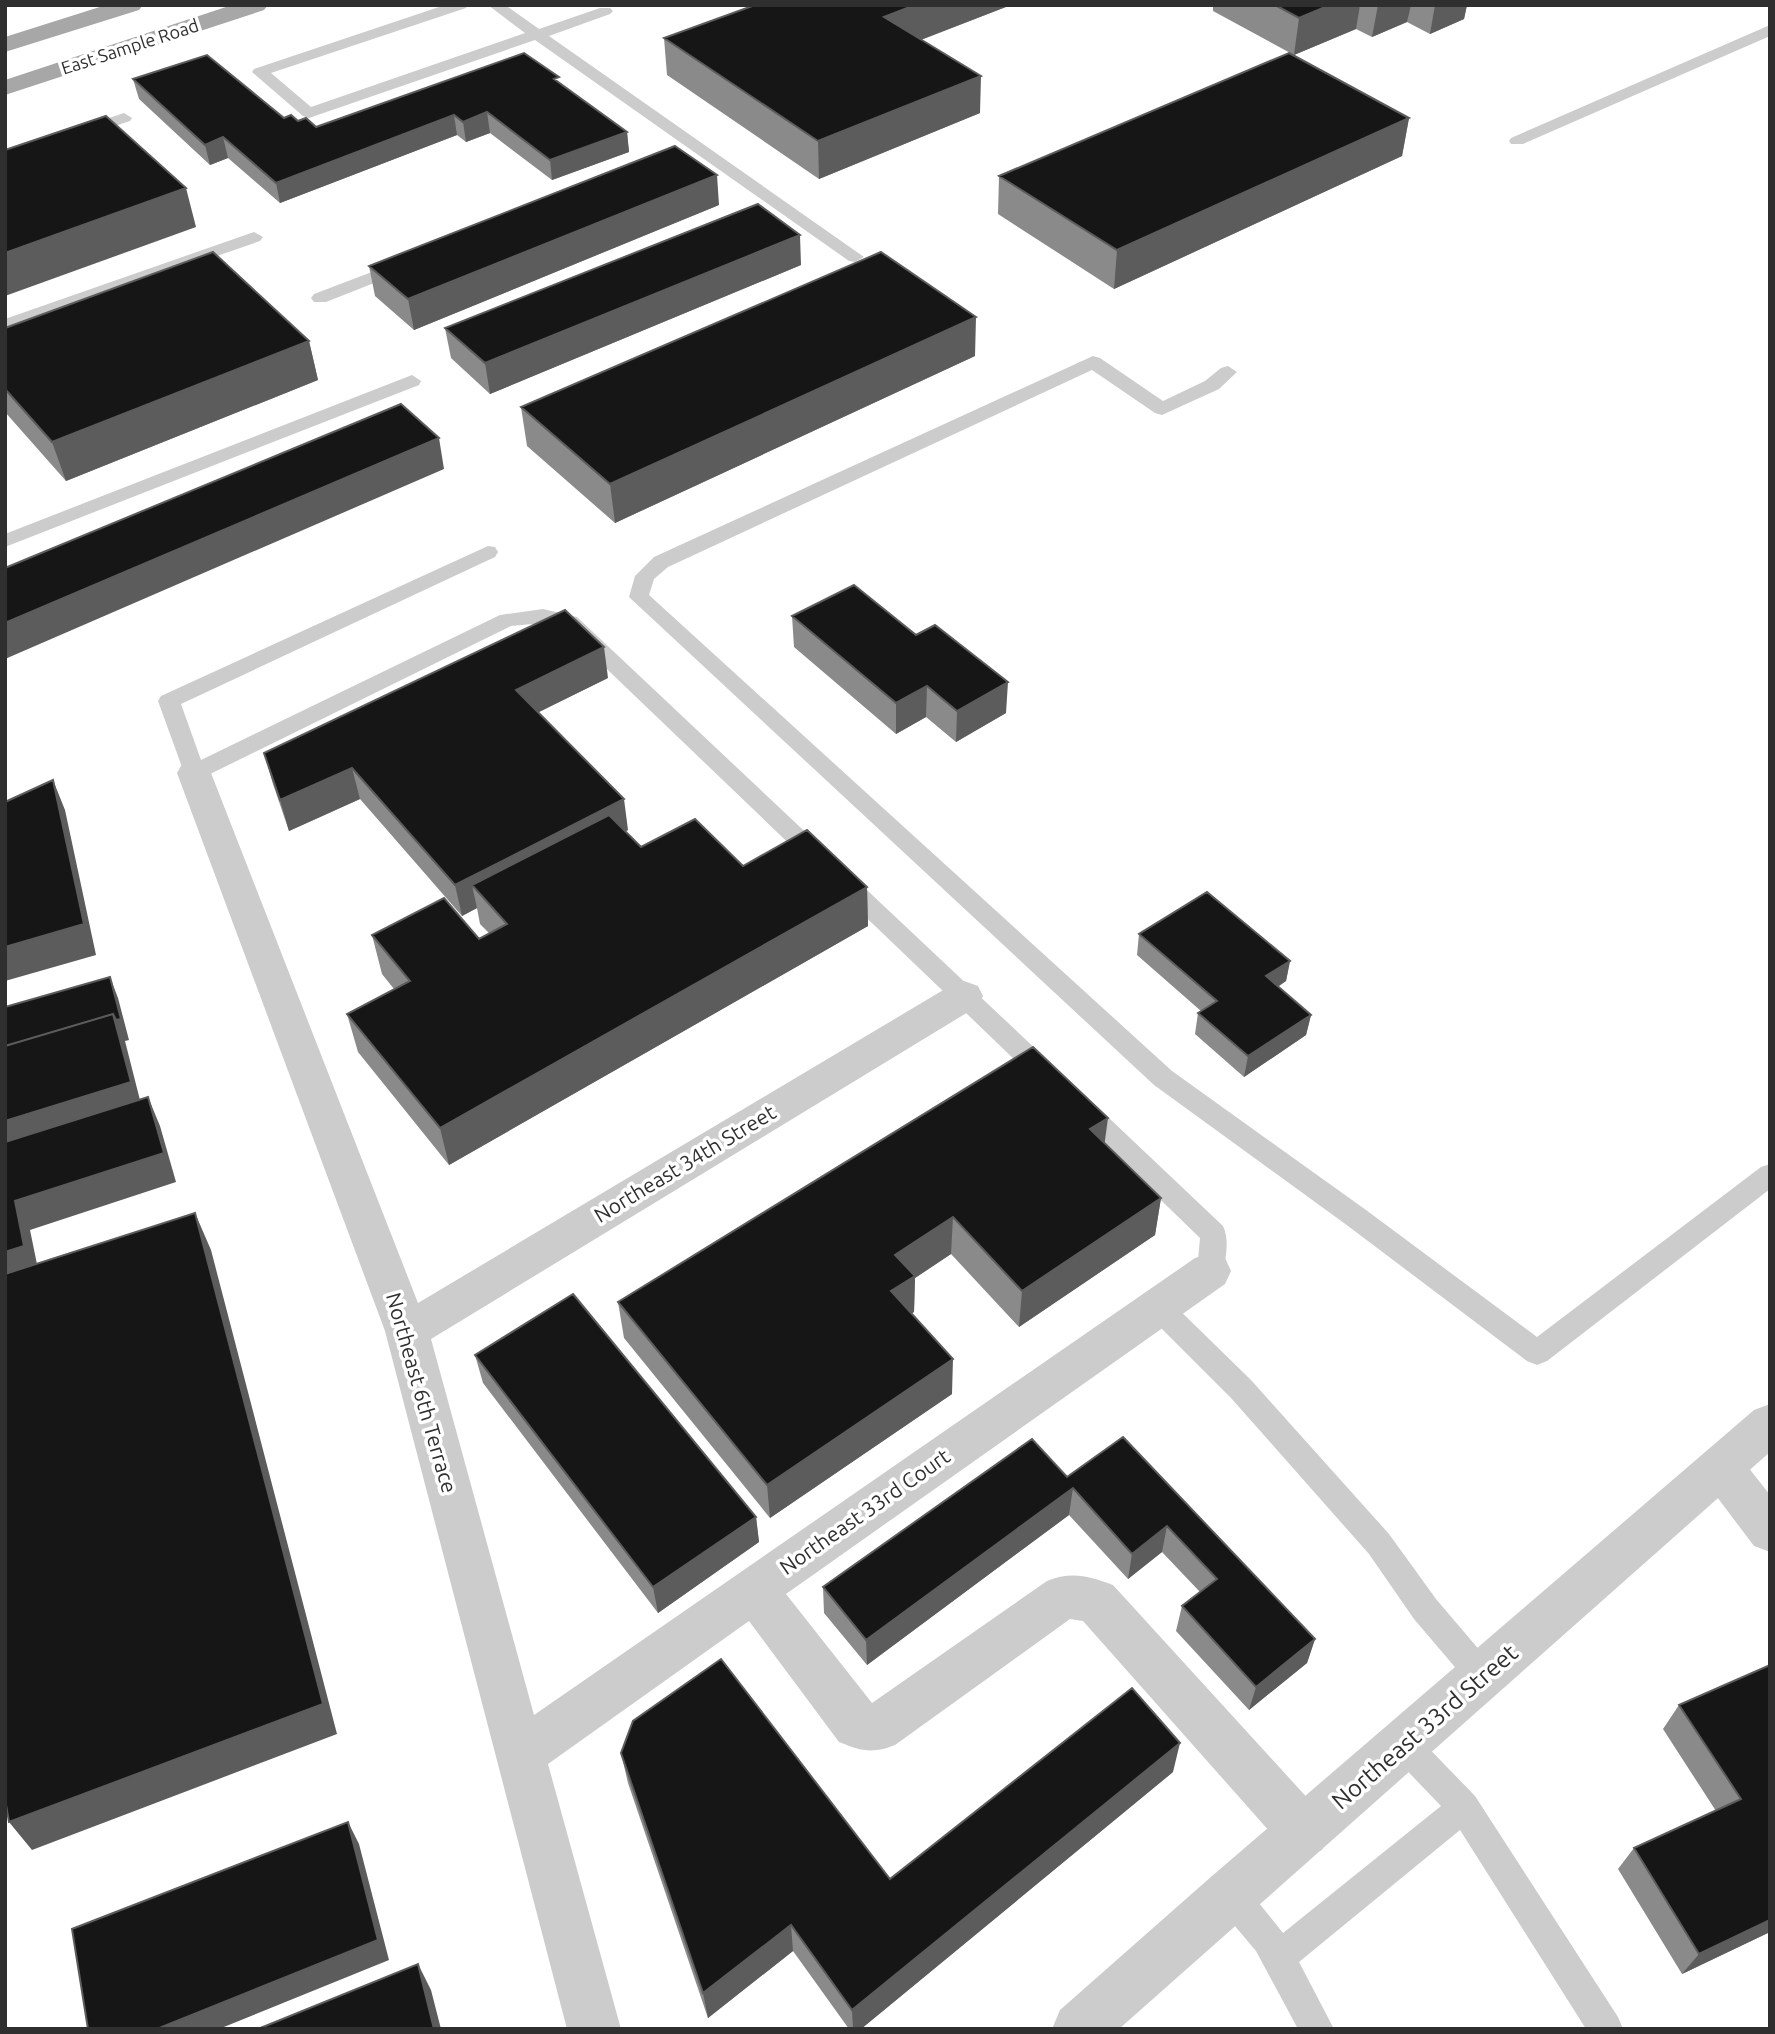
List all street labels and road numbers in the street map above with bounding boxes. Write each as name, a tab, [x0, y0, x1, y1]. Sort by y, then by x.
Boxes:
street label: East Sample Road	[58, 14, 201, 78]
street label: Northeast 34th Street	[589, 1099, 780, 1227]
street label: Northeast 6th Terrace	[382, 1290, 462, 1496]
street label: Northeast 33rd Court	[775, 1443, 954, 1579]
street label: Northeast 33rd Street	[1326, 1638, 1523, 1815]

